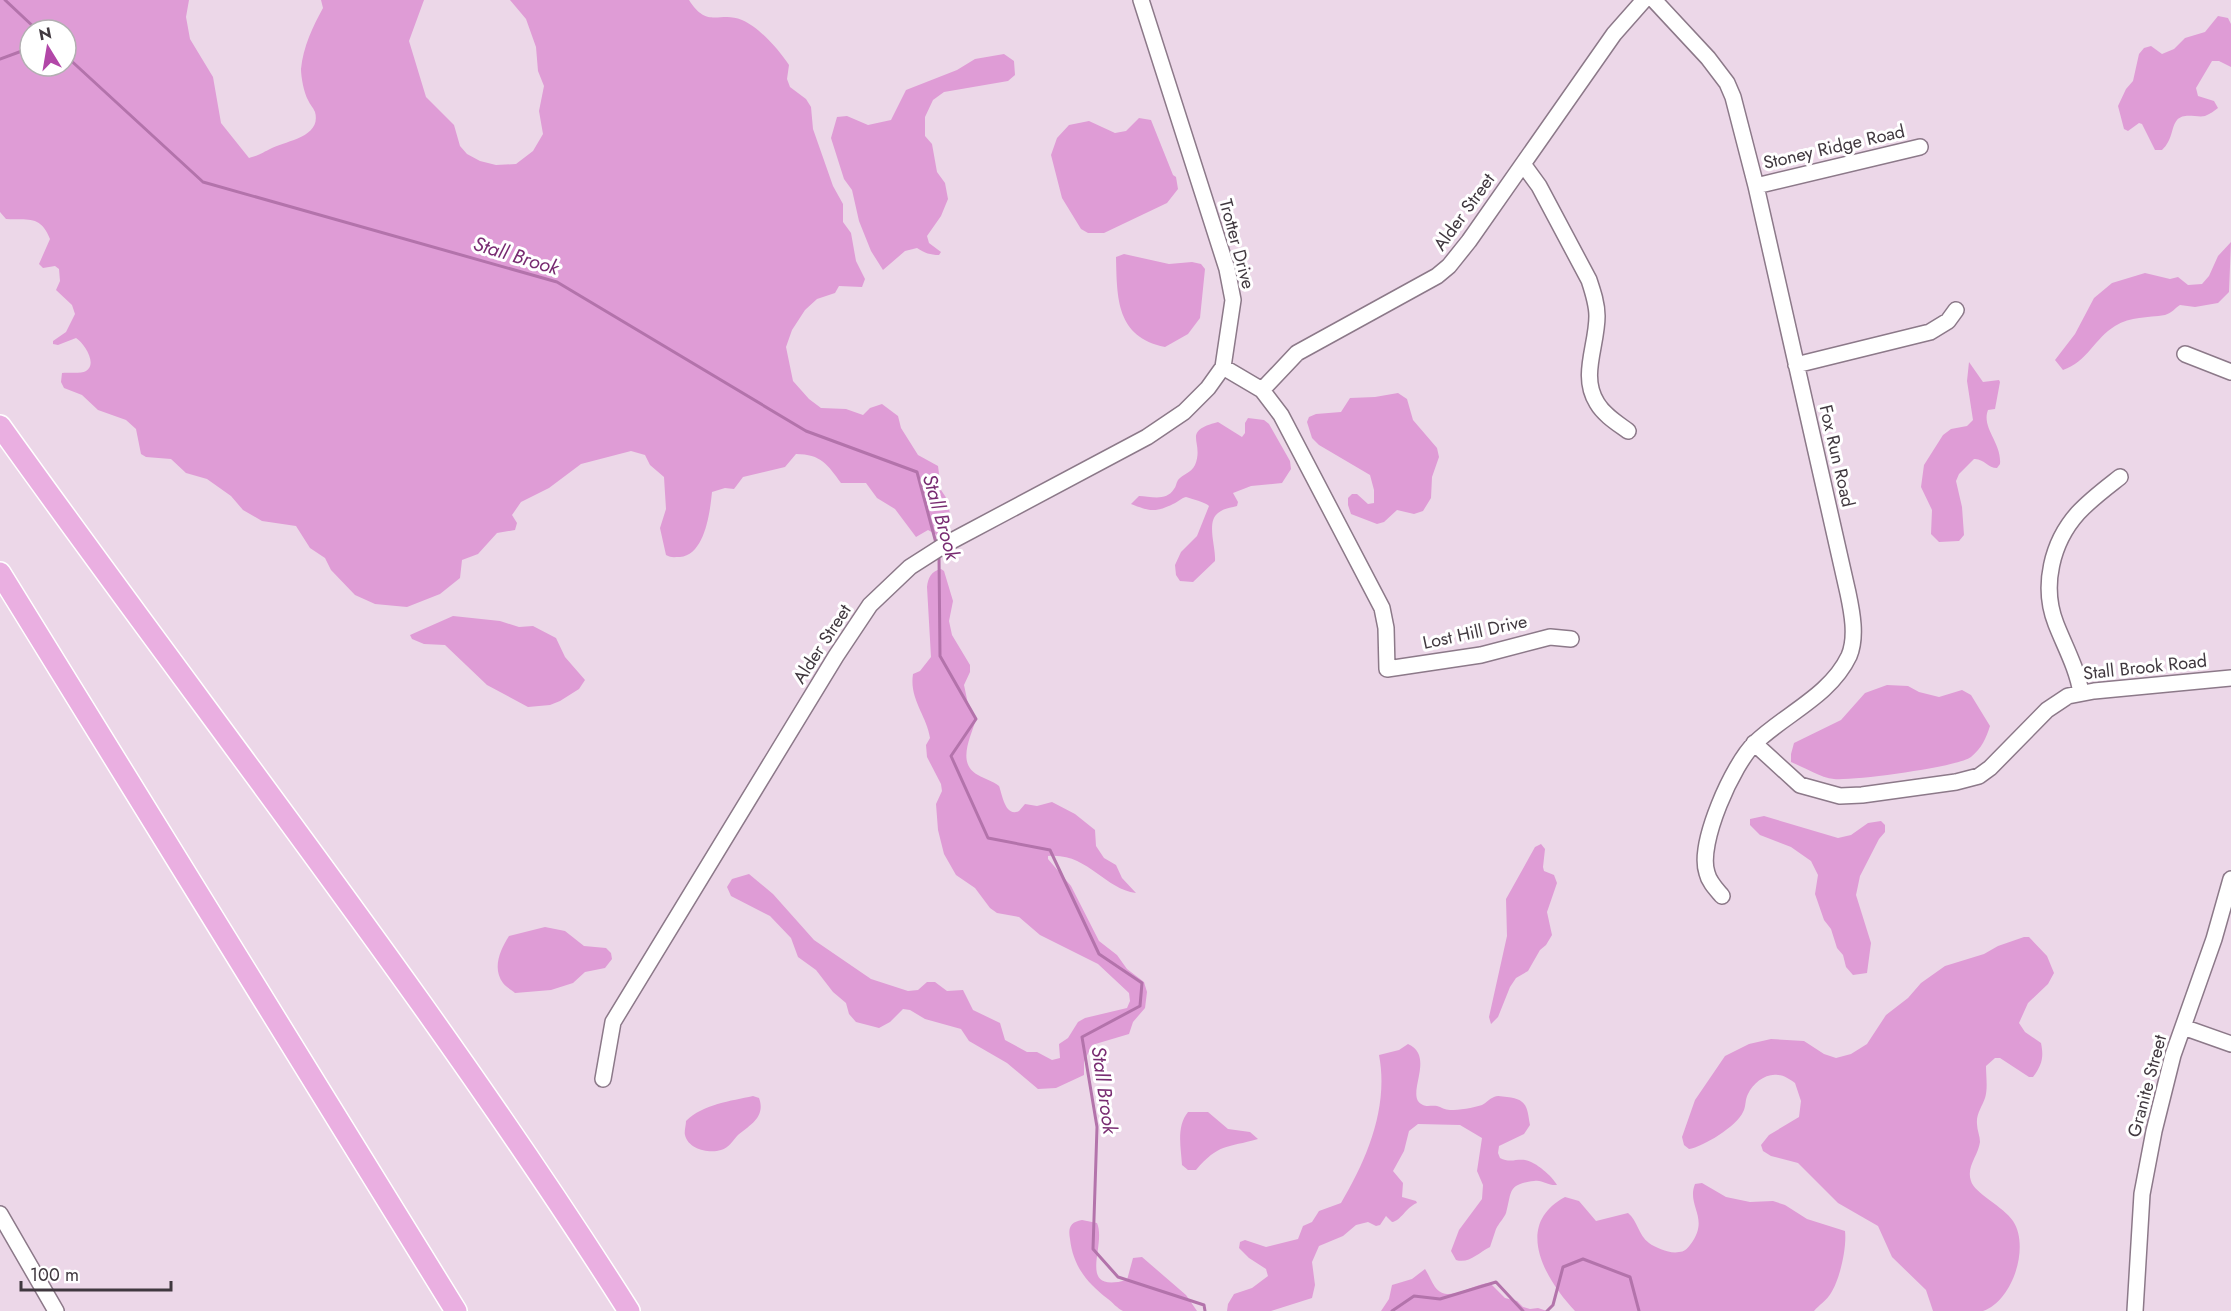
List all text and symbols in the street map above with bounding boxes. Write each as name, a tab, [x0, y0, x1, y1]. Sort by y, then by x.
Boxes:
north arrow	[18, 18, 78, 78]
text: N	[37, 21, 54, 46]
street label: Stoney Ridge Road	[1761, 118, 1907, 176]
street label: Alder Street	[1427, 167, 1501, 256]
street label: Trotter Drive	[1213, 196, 1261, 292]
water label: Stall Brook	[470, 229, 564, 283]
street label: Fox Run Road	[1813, 402, 1861, 510]
water label: Stall Brook	[915, 471, 968, 565]
street label: Alder Street	[787, 599, 858, 689]
street label: Lost Hill Drive	[1420, 608, 1530, 656]
street label: Stall Brook Road	[2082, 648, 2208, 686]
street label: Granite Street	[2121, 1031, 2173, 1140]
water label: Stall Brook	[1084, 1044, 1125, 1137]
scale bar	[21, 1254, 171, 1292]
text: 100 m	[30, 1262, 79, 1288]

